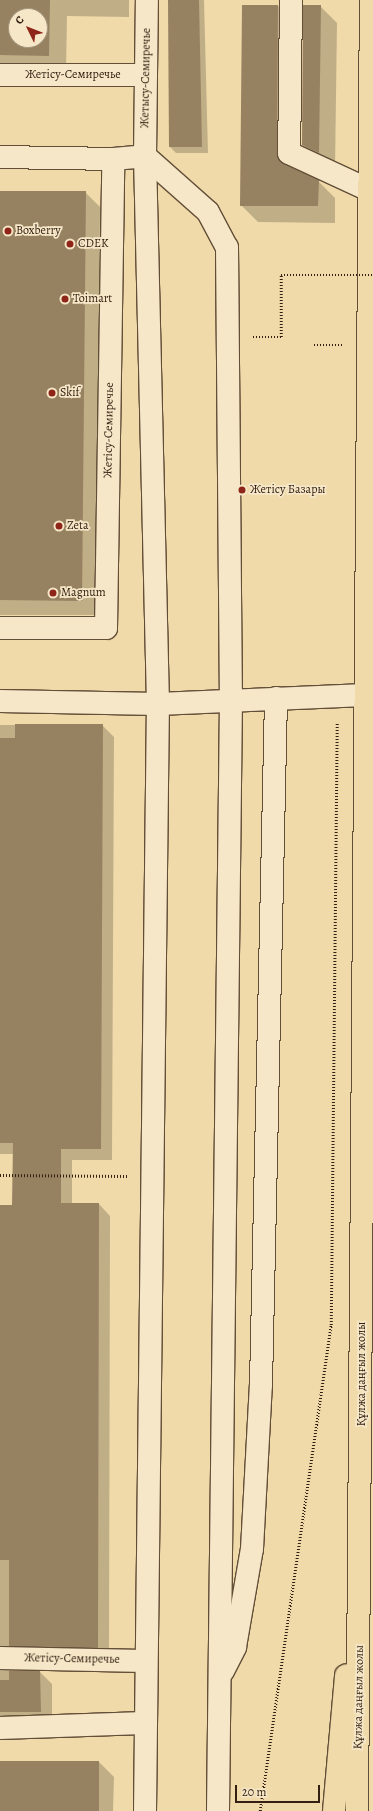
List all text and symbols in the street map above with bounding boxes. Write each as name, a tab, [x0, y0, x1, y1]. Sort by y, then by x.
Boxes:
north arrow	[8, 8, 48, 48]
text: С	[12, 13, 27, 28]
street label: Жетысу-Семиречье	[138, 28, 154, 128]
street label: Жетісу-Семиречье	[25, 68, 121, 82]
place label: Boxberry	[16, 224, 61, 238]
marker: Boxberry	[3, 226, 13, 236]
place label: CDEK	[78, 237, 109, 251]
marker: CDEK	[65, 239, 75, 249]
place label: Toimart	[73, 292, 112, 306]
marker: Toimart	[60, 294, 70, 304]
street label: Жетісу-Семиречье	[101, 382, 117, 478]
place label: Skif	[60, 386, 80, 400]
marker: Skif	[47, 388, 57, 398]
place label: Жетісу Базары	[250, 483, 325, 497]
marker: Жетісу Базары	[237, 485, 247, 495]
place label: Zeta	[67, 519, 89, 533]
marker: Zeta	[54, 521, 64, 531]
place label: Magnum	[61, 586, 106, 600]
marker: Magnum	[48, 588, 58, 598]
street label: Құлжа даңғыл жолы	[355, 1322, 369, 1426]
street label: Құлжа даңғыл жолы	[351, 1645, 367, 1749]
street label: Жетісу-Семиречье	[24, 1651, 120, 1667]
scale bar	[237, 1777, 322, 1803]
text: 20 m	[242, 1784, 266, 1800]

